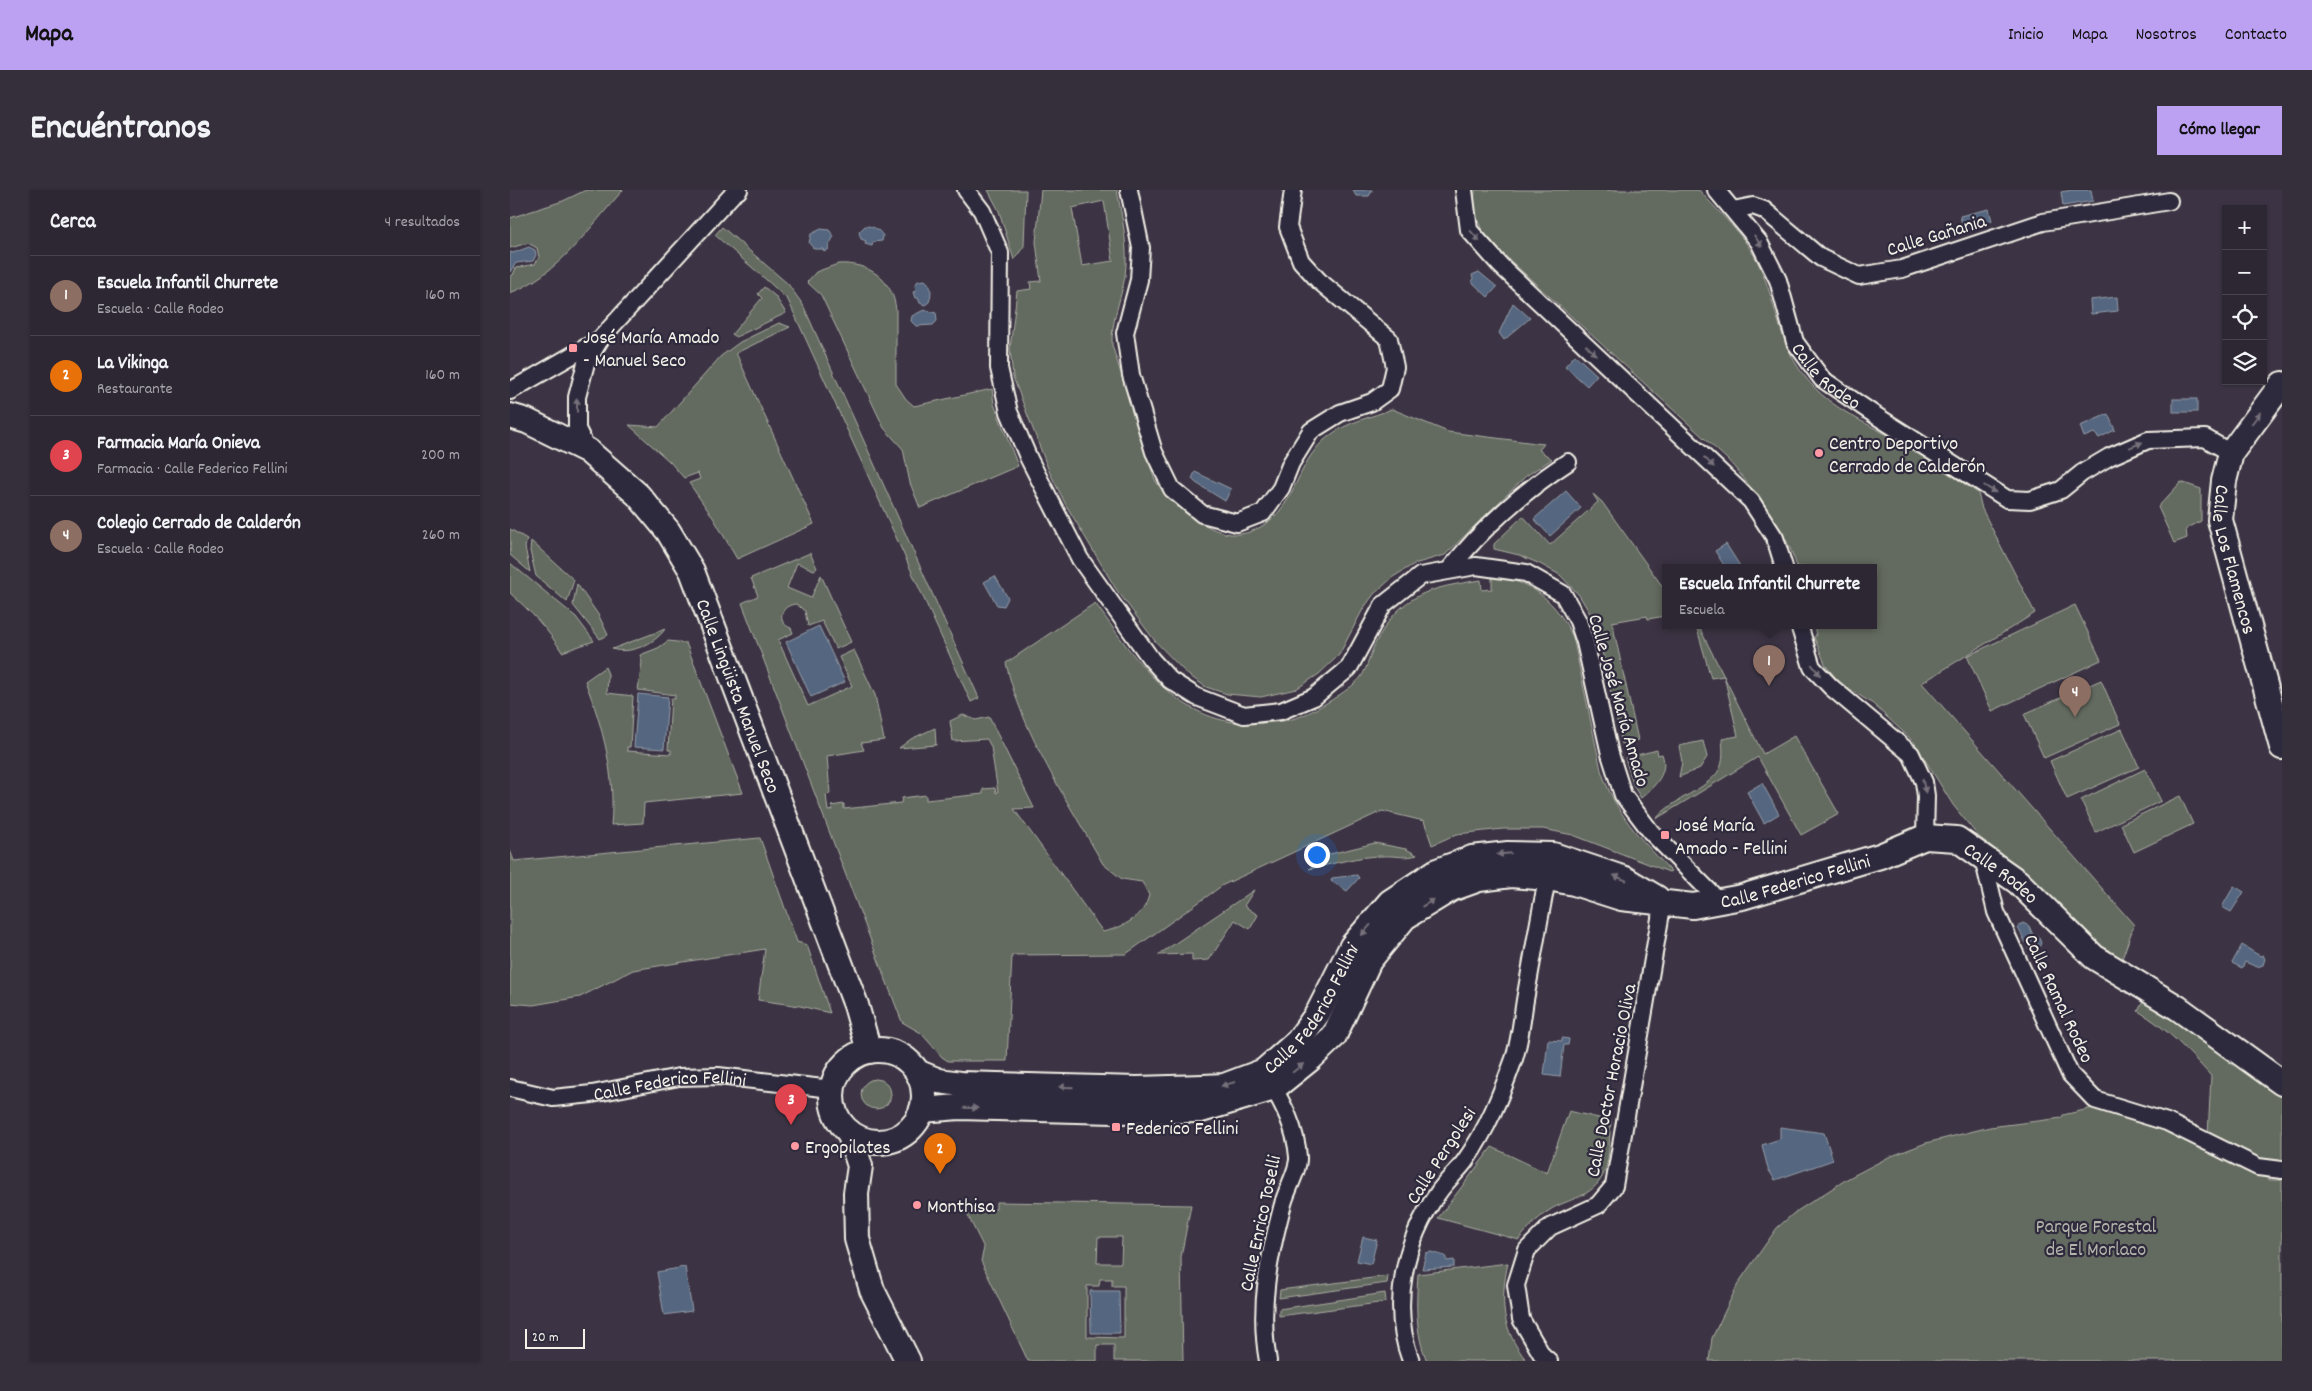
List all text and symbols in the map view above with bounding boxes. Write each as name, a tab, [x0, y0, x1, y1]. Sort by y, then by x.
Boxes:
text: Mapa	[25, 18, 73, 52]
text: Inicio	[2008, 23, 2044, 48]
text: Mapa	[2072, 23, 2107, 48]
text: Nosotros	[2135, 23, 2197, 48]
text: Contacto	[2225, 23, 2287, 48]
text: Encuéntranos	[30, 105, 211, 155]
button: Cómo llegar	[2157, 106, 2282, 155]
map controls	[2222, 205, 2267, 385]
button: +	[2222, 205, 2267, 250]
text: Cerca	[50, 208, 96, 238]
street label: Calle Gañania	[1884, 208, 1991, 265]
text: 4 resultados	[385, 211, 460, 234]
one-way arrow	[1469, 230, 1481, 242]
one-way arrow	[1753, 234, 1762, 248]
button: −	[2222, 250, 2267, 295]
text: Escuela Infantil Churrete	[97, 271, 278, 298]
text: 1	[64, 284, 68, 307]
text: 160 m	[425, 284, 460, 307]
button: locate	[2222, 295, 2267, 340]
text: Escuela · Calle Rodeo	[97, 298, 224, 321]
place label: José María Amado - Manuel Seco	[583, 325, 719, 376]
street label: Calle Rodeo	[1783, 338, 1865, 418]
button: layers	[2222, 340, 2267, 385]
marker: José María Amado - Manuel Seco	[567, 342, 579, 354]
one-way arrow	[1585, 344, 1597, 356]
text: La Vikinga	[97, 351, 168, 378]
text: 2	[63, 364, 70, 387]
text: 160 m	[425, 364, 460, 387]
text: Restaurante	[97, 378, 173, 401]
one-way arrow	[573, 396, 581, 412]
one-way arrow	[2251, 412, 2262, 425]
text: Farmacia María Onieva	[97, 431, 260, 458]
place label: Centro Deportivo Cerrado de Calderón	[1829, 431, 1985, 482]
one-way arrow	[2129, 441, 2143, 449]
text: 3	[62, 444, 70, 467]
text: 200 m	[421, 444, 460, 467]
marker: Centro Deportivo Cerrado de Calderón	[1813, 447, 1825, 459]
one-way arrow	[1702, 456, 1714, 468]
text: Farmacia · Calle Federico Fellini	[97, 458, 288, 481]
street label: Calle Los Flamencos	[2203, 483, 2262, 638]
one-way arrow	[1984, 484, 1997, 493]
text: Colegio Cerrado de Calderón	[97, 511, 301, 538]
text: 4	[63, 524, 69, 547]
text: 260 m	[422, 524, 460, 547]
text: Escuela · Calle Rodeo	[97, 538, 224, 561]
popup	[1662, 564, 1877, 629]
text: Escuela Infantil Churrete	[1679, 572, 1860, 599]
street label: Calle Lingüista Manuel Seco	[687, 595, 786, 798]
text: Escuela	[1679, 599, 1725, 622]
street label: Calle José María Amado	[1579, 611, 1655, 791]
pin: 1	[1753, 645, 1785, 686]
one-way arrow	[1810, 663, 1821, 676]
pin: 4	[2059, 676, 2091, 717]
one-way arrow	[1920, 778, 1928, 794]
place label: José María Amado - Fellini	[1675, 813, 1787, 864]
marker: José María Amado - Fellini	[1659, 829, 1671, 841]
street label: Calle Rodeo	[1957, 837, 2044, 912]
your location	[1304, 842, 1330, 868]
street label: Calle Federico Fellini	[1719, 849, 1874, 918]
one-way arrow	[1496, 851, 1512, 859]
one-way arrow	[1612, 874, 1627, 882]
one-way arrow	[1422, 898, 1435, 907]
one-way arrow	[1360, 923, 1372, 935]
street label: Calle Ramal Rodeo	[2015, 930, 2099, 1068]
street label: Calle Federico Fellini	[1258, 937, 1366, 1082]
street label: Calle Doctor Horacio Oliva	[1580, 981, 1646, 1180]
one-way arrow	[1292, 1063, 1305, 1074]
street label: Calle Federico Fellini	[591, 1065, 748, 1110]
one-way arrow	[1220, 1080, 1235, 1088]
one-way arrow	[1057, 1083, 1073, 1091]
pin: 3	[775, 1084, 807, 1125]
street label: Calle Pergolesi	[1401, 1102, 1485, 1211]
one-way arrow	[963, 1104, 979, 1112]
place label: Federico Fellini	[1126, 1116, 1239, 1144]
marker: Federico Fellini	[1110, 1121, 1122, 1133]
pin: 2	[924, 1133, 956, 1174]
place label: Ergopilates	[805, 1135, 891, 1163]
marker: Ergopilates	[789, 1140, 801, 1152]
street label: Calle Enrico Toselli	[1234, 1153, 1290, 1294]
place label: Monthisa	[927, 1194, 995, 1222]
marker: Monthisa	[911, 1199, 923, 1211]
park label: Parque Forestal de El Morlaco	[2036, 1214, 2157, 1265]
scale bar	[525, 1326, 585, 1349]
text: 20 m	[532, 1328, 559, 1348]

